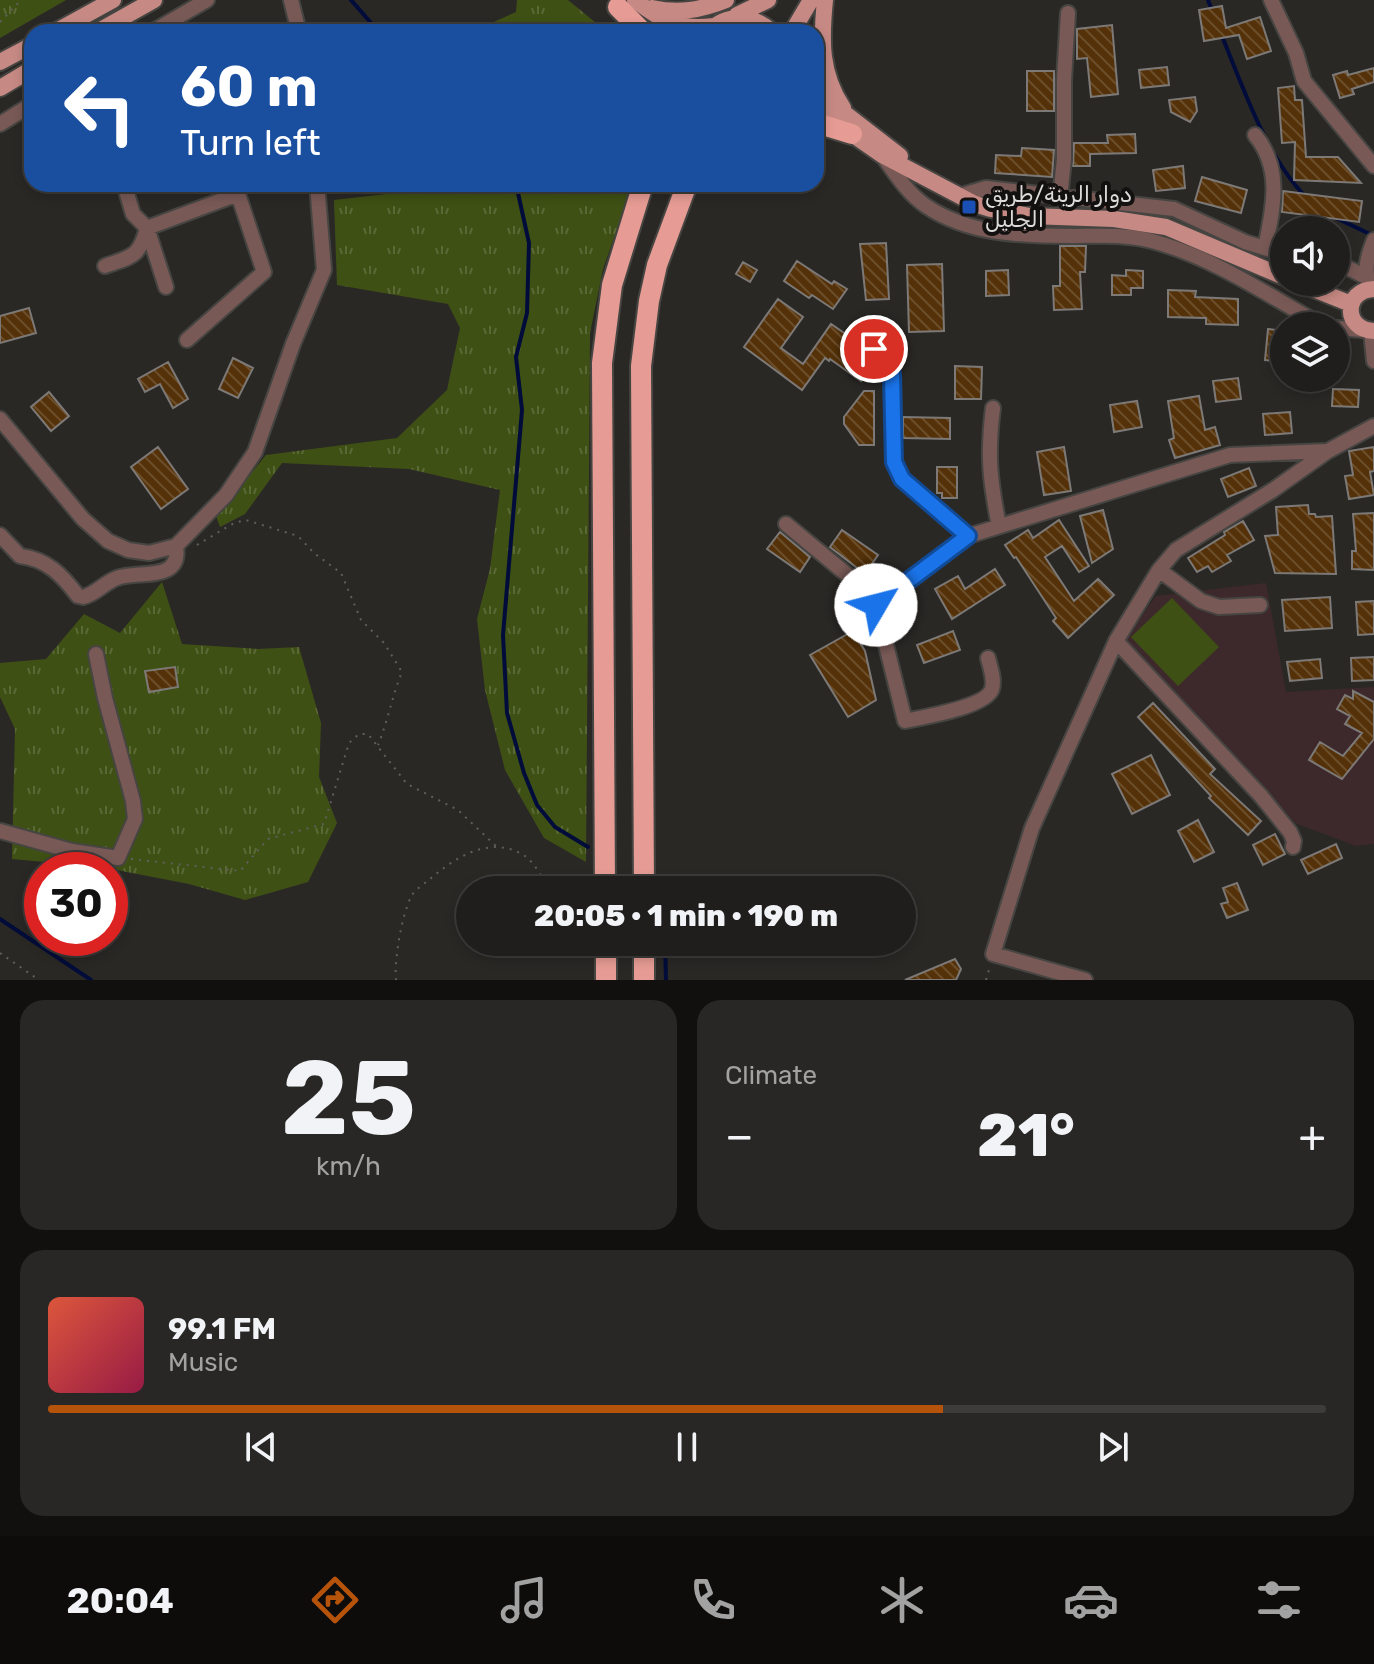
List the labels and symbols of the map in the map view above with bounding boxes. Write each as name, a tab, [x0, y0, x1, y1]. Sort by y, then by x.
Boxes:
place label: دوار الرينة/طريق الجليل	[985, 181, 1132, 233]
marker: دوار الرينة/طريق الجليل	[960, 198, 978, 216]
pin	[840, 315, 908, 383]
position arrow	[834, 563, 918, 647]
speed limit sign: 30	[24, 852, 128, 956]

